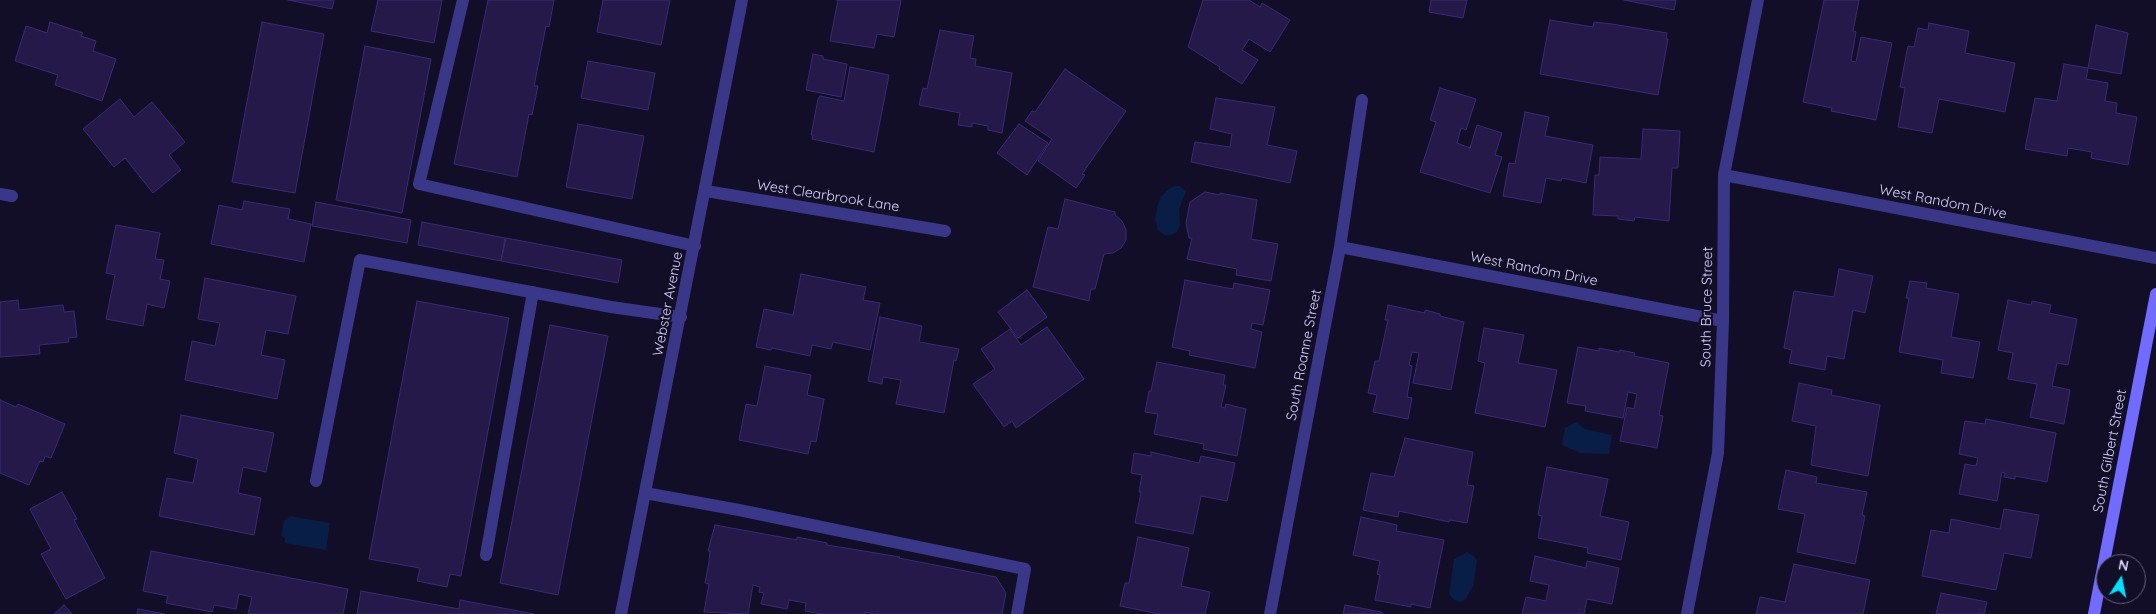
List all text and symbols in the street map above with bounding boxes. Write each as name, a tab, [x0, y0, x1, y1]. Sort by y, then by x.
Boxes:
street label: West Clearbrook Lane	[756, 176, 900, 216]
street label: West Random Drive	[1878, 181, 2008, 223]
street label: South Bruce Street	[1698, 247, 1716, 367]
street label: West Random Drive	[1469, 248, 1599, 290]
street label: Webster Avenue	[650, 250, 686, 358]
street label: South Roanne Street	[1283, 288, 1325, 422]
street label: South Gilbert Street	[2090, 388, 2130, 514]
north arrow	[2096, 554, 2146, 604]
text: N	[2117, 555, 2130, 575]

